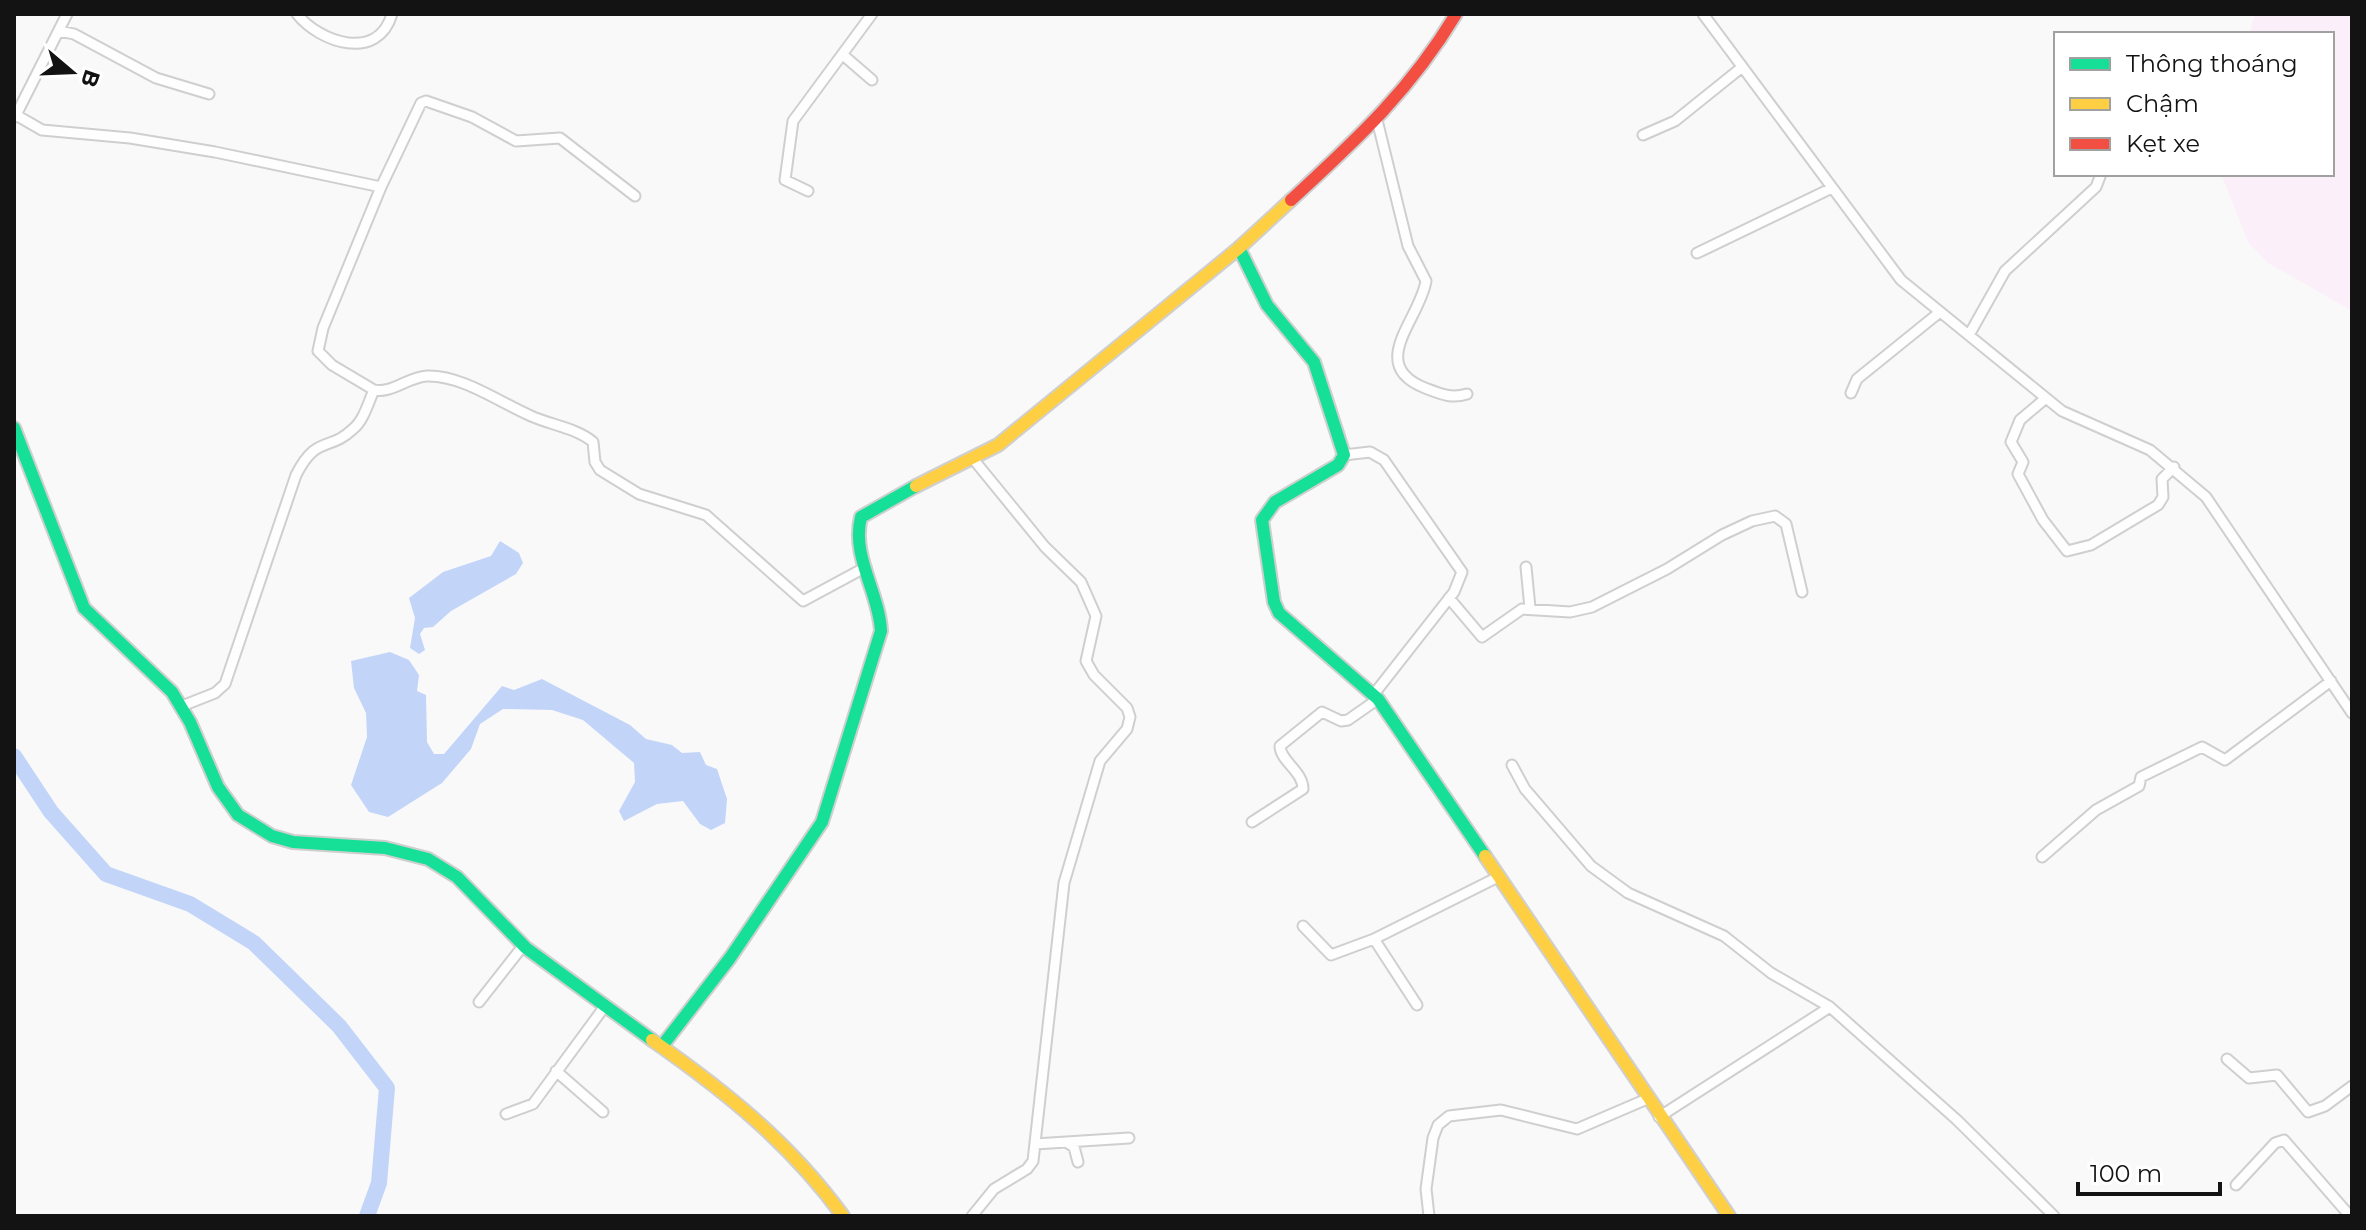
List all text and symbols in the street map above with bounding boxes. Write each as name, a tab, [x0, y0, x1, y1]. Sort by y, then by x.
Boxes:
north arrow	[32, 32, 112, 112]
legend	[2054, 32, 2334, 176]
text: Thông thoáng	[2126, 49, 2298, 78]
text: B	[75, 66, 106, 91]
text: Chậm	[2126, 89, 2199, 118]
text: Kẹt xe	[2126, 129, 2200, 158]
scale bar	[2078, 1146, 2220, 1196]
text: 100 m	[2090, 1159, 2162, 1188]

